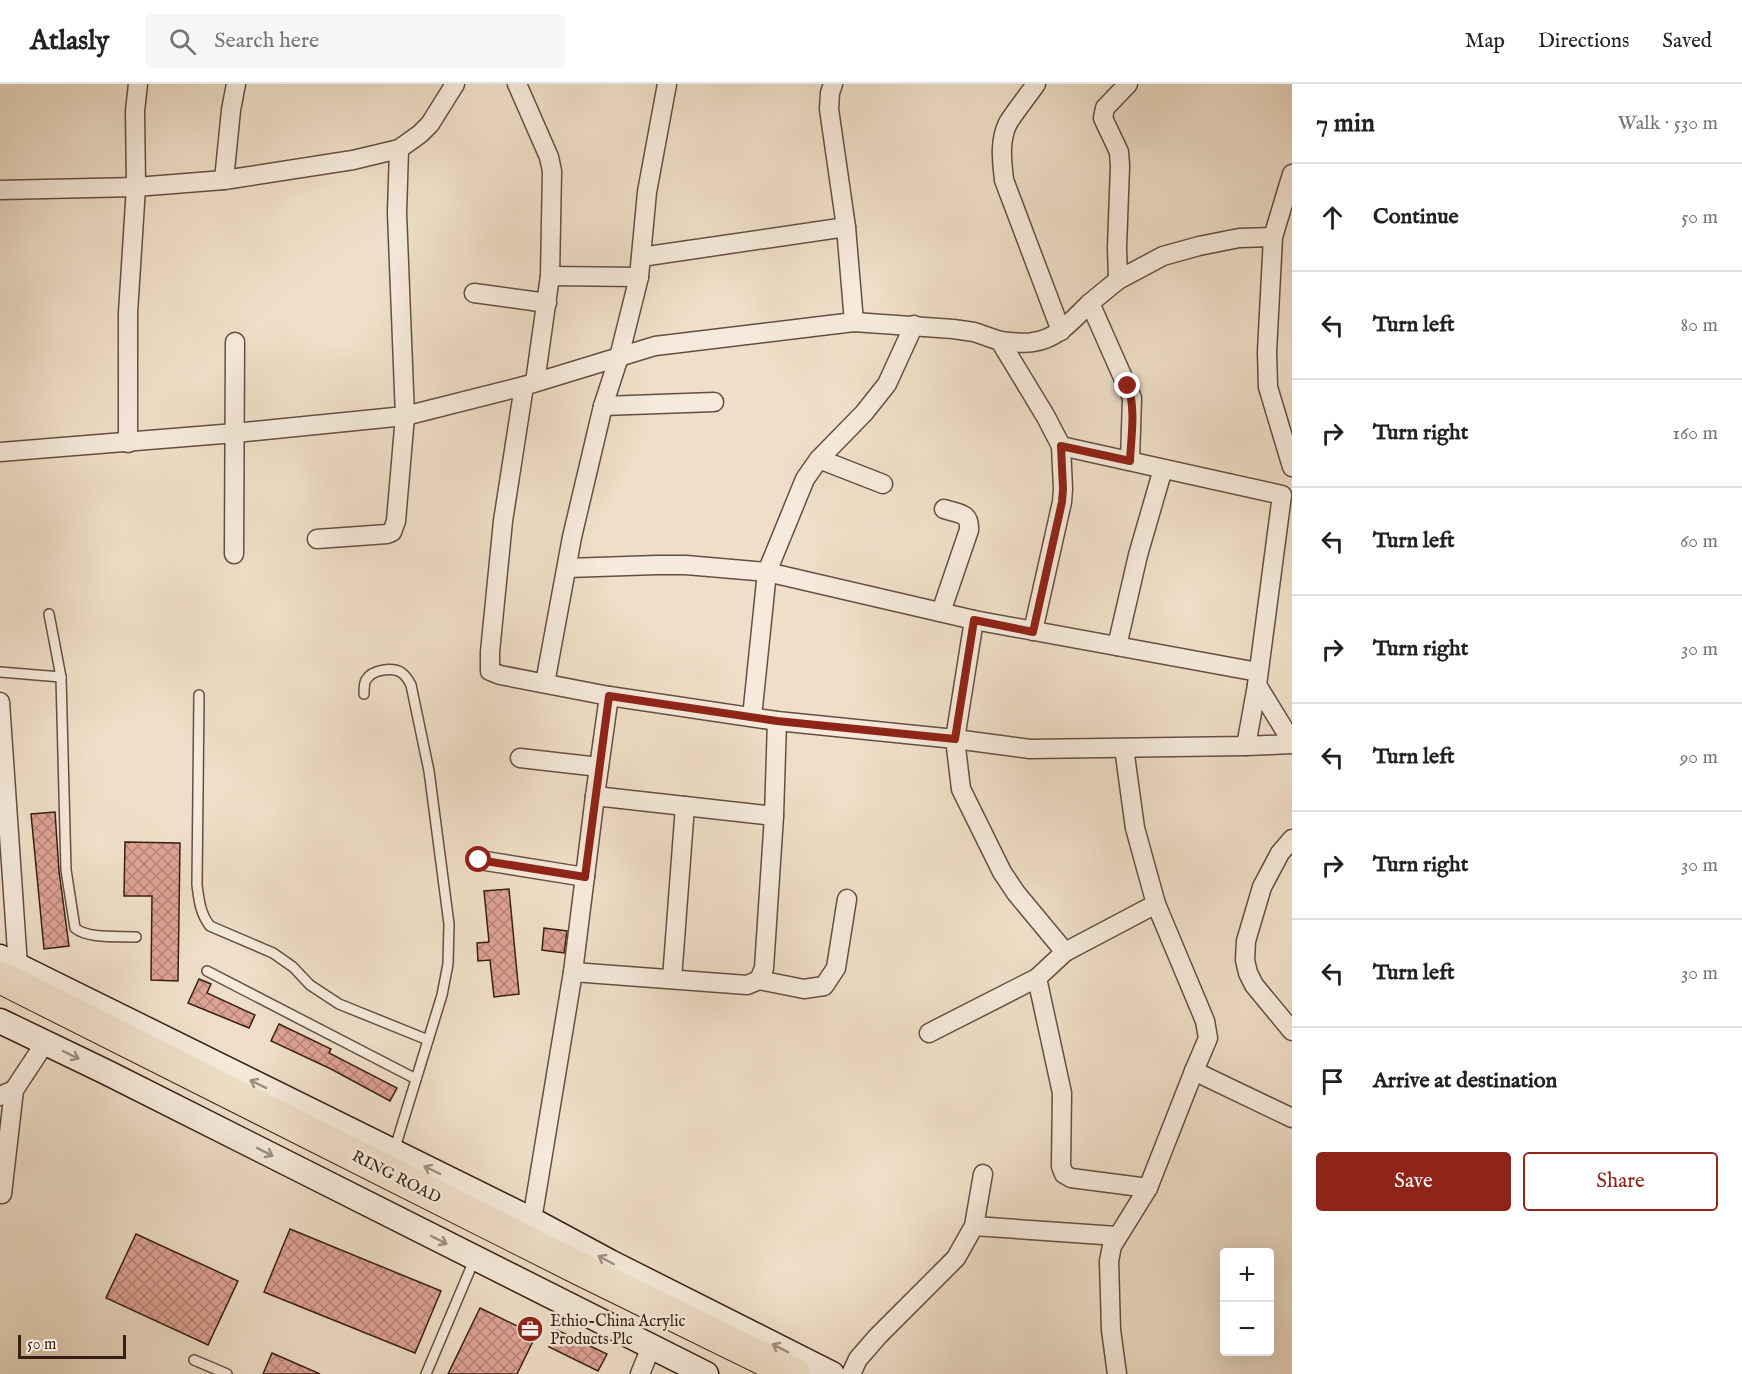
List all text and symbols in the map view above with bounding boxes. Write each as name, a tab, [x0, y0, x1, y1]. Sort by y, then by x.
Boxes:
search box	[145, 14, 565, 68]
text: Atlasly	[30, 24, 109, 59]
icon: search	[166, 25, 199, 58]
text: Search here	[214, 27, 319, 55]
text: Map	[1465, 28, 1505, 55]
text: Directions	[1538, 28, 1629, 55]
text: Saved	[1662, 28, 1712, 55]
text: 7 min	[1316, 107, 1375, 140]
text: Walk · 530 m	[1618, 111, 1718, 136]
icon: ahead	[1316, 201, 1349, 234]
text: Continue	[1373, 203, 1459, 231]
text: 50 m	[1681, 205, 1718, 230]
icon: left	[1316, 309, 1349, 342]
text: Turn left	[1373, 311, 1455, 339]
text: 80 m	[1681, 313, 1718, 338]
route end	[1114, 372, 1140, 398]
icon: right	[1316, 417, 1349, 450]
text: Turn right	[1373, 419, 1468, 447]
text: 160 m	[1672, 421, 1718, 446]
icon: left	[1316, 525, 1349, 558]
text: Turn left	[1373, 527, 1455, 555]
text: 60 m	[1680, 529, 1718, 554]
icon: right	[1316, 633, 1349, 666]
text: Turn right	[1373, 635, 1468, 663]
text: 30 m	[1681, 637, 1718, 662]
icon: left	[1316, 741, 1349, 774]
text: Turn left	[1373, 743, 1455, 771]
text: 90 m	[1680, 745, 1718, 770]
route start	[465, 846, 491, 872]
icon: right	[1316, 849, 1349, 882]
text: Turn right	[1373, 851, 1468, 879]
text: 30 m	[1681, 853, 1718, 878]
icon: left	[1316, 957, 1349, 990]
text: Turn left	[1373, 959, 1455, 987]
text: 30 m	[1681, 961, 1718, 986]
one-way arrow	[62, 1050, 80, 1062]
icon: arrive	[1316, 1065, 1349, 1098]
text: Arrive at destination	[1373, 1067, 1557, 1095]
one-way arrow	[249, 1078, 267, 1089]
one-way arrow	[255, 1147, 273, 1158]
street label: RING ROAD	[348, 1147, 444, 1209]
button: Save	[1316, 1152, 1511, 1211]
button: Share	[1523, 1152, 1718, 1211]
one-way arrow	[424, 1164, 442, 1176]
one-way arrow	[429, 1235, 447, 1246]
map controls	[1220, 1248, 1274, 1356]
button: +	[1220, 1248, 1274, 1302]
one-way arrow	[597, 1254, 615, 1265]
button: −	[1220, 1302, 1274, 1356]
place label: Ethio-China Acrylic Products Plc	[550, 1312, 685, 1350]
office icon: Ethio-China Acrylic Products Plc	[515, 1314, 545, 1344]
scale bar	[18, 1332, 126, 1360]
text: 50 m	[27, 1335, 56, 1355]
one-way arrow	[771, 1341, 789, 1353]

